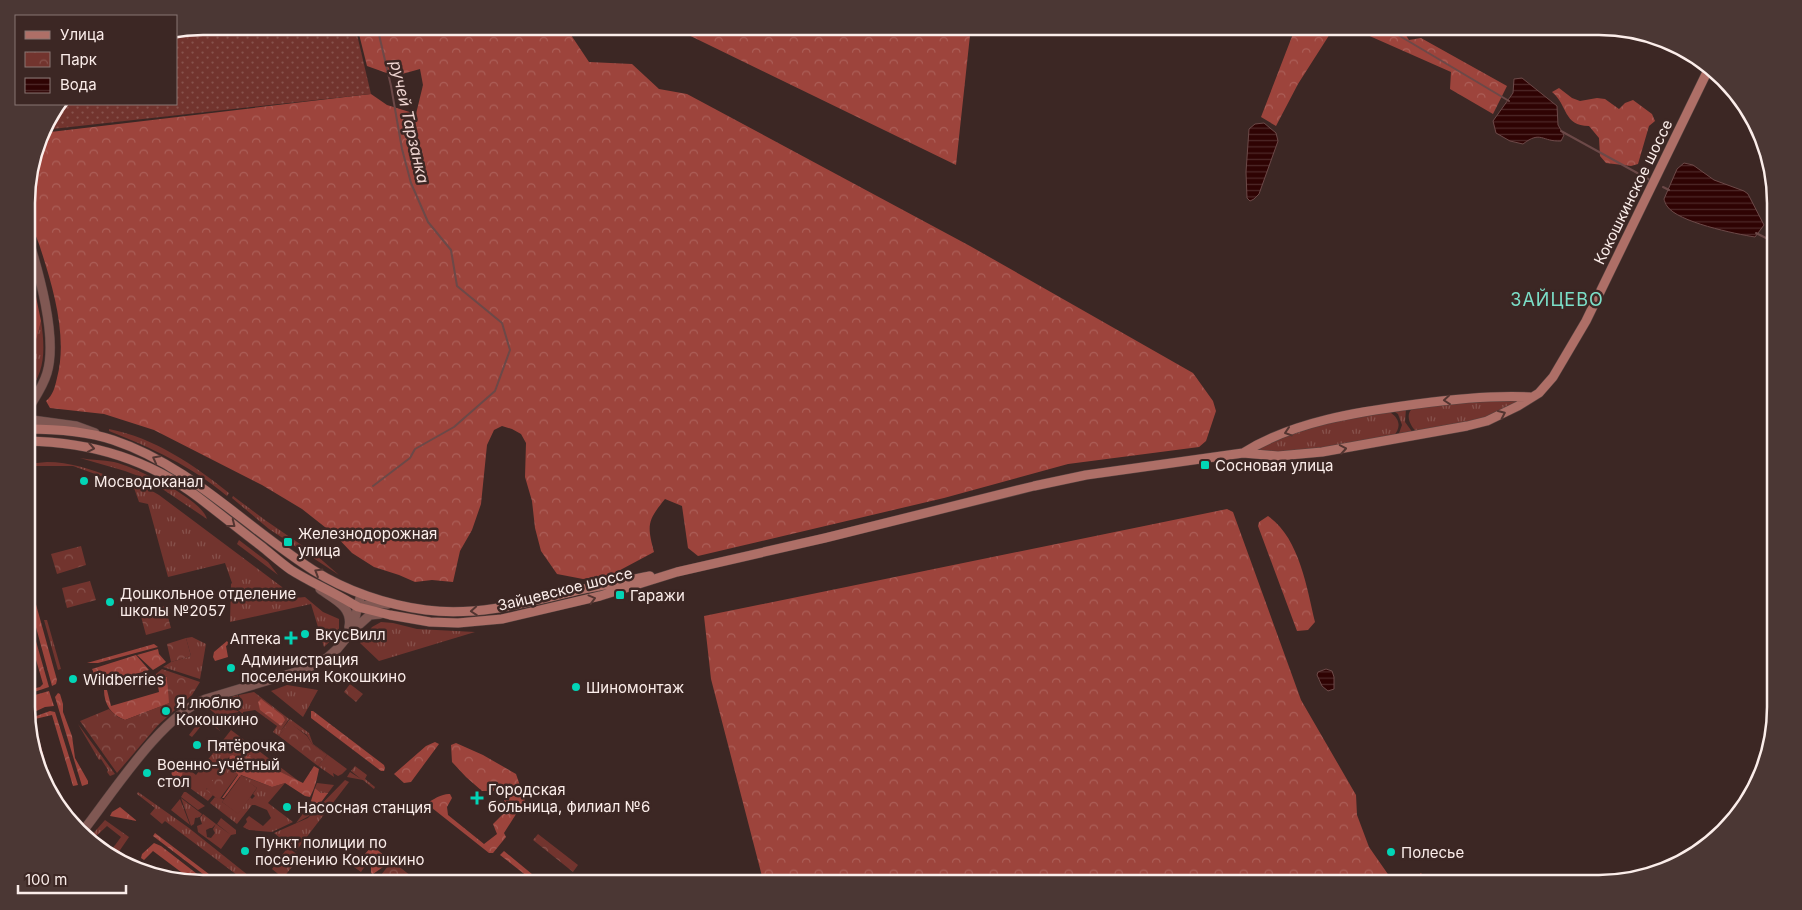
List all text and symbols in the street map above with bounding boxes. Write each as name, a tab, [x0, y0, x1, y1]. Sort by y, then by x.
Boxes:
legend	[15, 15, 178, 105]
text: Улица	[60, 25, 104, 44]
text: Парк	[60, 50, 97, 69]
water label: ручей Тарзанка	[386, 58, 434, 185]
text: Вода	[60, 75, 97, 94]
street label: Кокошкинское шоссе	[1590, 116, 1676, 268]
district label: ЗАЙЦЕВО	[1510, 288, 1604, 310]
one-way arrow	[1442, 394, 1450, 405]
one-way arrow	[1497, 410, 1506, 420]
one-way arrow	[1284, 426, 1292, 436]
one-way arrow	[86, 443, 95, 453]
one-way arrow	[1339, 444, 1348, 454]
one-way arrow	[152, 455, 161, 465]
place label: Сосновая улица	[1215, 456, 1333, 475]
marker: Сосновая улица	[1199, 459, 1211, 471]
place label: Мосводоканал	[94, 472, 203, 491]
marker: Мосводоканал	[78, 475, 90, 487]
one-way arrow	[226, 518, 235, 526]
place label: Железнодорожная улица	[298, 524, 437, 560]
marker: Железнодорожная улица	[282, 536, 294, 548]
street label: Зайцевское шоссе	[496, 563, 634, 615]
one-way arrow	[314, 569, 323, 579]
place label: Дошкольное отделение школы №2057	[120, 584, 296, 620]
place label: Гаражи	[630, 586, 685, 605]
marker: Гаражи	[614, 589, 626, 601]
one-way arrow	[587, 594, 596, 604]
marker: Дошкольное отделение школы №2057	[104, 596, 116, 608]
one-way arrow	[470, 605, 478, 616]
place label: ВкусВилл	[315, 625, 386, 644]
marker: ВкусВилл	[299, 628, 311, 640]
place label: Аптека	[230, 629, 281, 648]
marker: Аптека	[285, 632, 297, 644]
place label: Администрация поселения Кокошкино	[241, 650, 406, 686]
marker: Администрация поселения Кокошкино	[225, 662, 237, 674]
place label: Wildberries	[83, 670, 164, 689]
marker: Wildberries	[67, 673, 79, 685]
place label: Шиномонтаж	[586, 678, 684, 697]
marker: Шиномонтаж	[570, 681, 582, 693]
place label: Я люблю Кокошкино	[176, 693, 258, 729]
marker: Я люблю Кокошкино	[160, 705, 172, 717]
place label: Пятёрочка	[207, 736, 286, 755]
marker: Пятёрочка	[191, 739, 203, 751]
place label: Военно-учётный стол	[157, 755, 280, 791]
marker: Военно-учётный стол	[141, 767, 153, 779]
place label: Городская больница, филиал №6	[488, 780, 650, 816]
marker: Городская больница, филиал №6	[470, 791, 484, 805]
place label: Насосная станция	[297, 798, 432, 817]
marker: Насосная станция	[281, 801, 293, 813]
place label: Пункт полиции по поселению Кокошкино	[255, 833, 425, 869]
place label: Полесье	[1401, 843, 1464, 862]
marker: Пункт полиции по поселению Кокошкино	[239, 845, 251, 857]
marker: Полесье	[1385, 846, 1397, 858]
scale bar	[18, 862, 125, 894]
text: 100 m	[25, 870, 67, 889]

